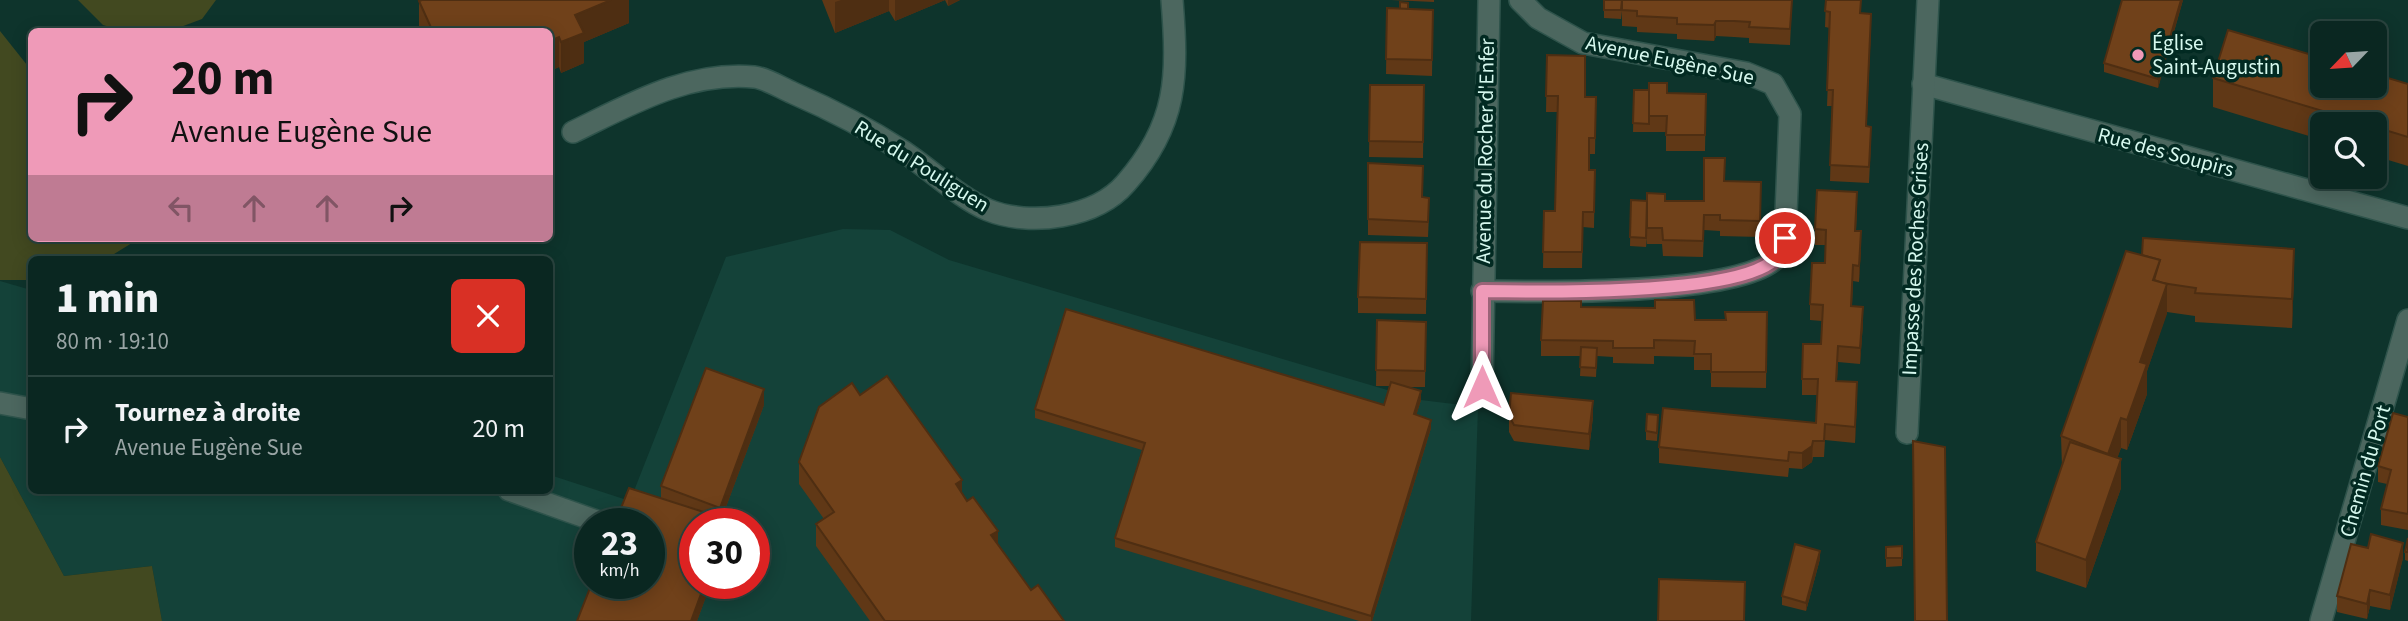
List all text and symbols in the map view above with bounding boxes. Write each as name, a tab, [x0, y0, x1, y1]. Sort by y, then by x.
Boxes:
north arrow	[2310, 21, 2387, 98]
map controls	[2310, 21, 2387, 189]
street label: Avenue Eugène Sue	[1583, 28, 1757, 92]
place label: Église Saint-Augustin	[2152, 28, 2280, 82]
street label: Avenue du Rocher d'Enfer	[1468, 37, 1502, 264]
text: 20 m	[171, 44, 275, 114]
marker: Église Saint-Augustin	[2130, 47, 2146, 63]
icon: right	[56, 56, 147, 147]
text: Avenue Eugène Sue	[171, 109, 432, 155]
button: search	[2310, 112, 2387, 189]
street label: Rue du Pouliguen	[849, 113, 995, 219]
street label: Rue des Soupirs	[2095, 119, 2238, 185]
street label: Impasse des Roches Grises	[1894, 142, 1936, 376]
icon: left	[162, 189, 200, 227]
icon: ahead	[235, 189, 273, 227]
icon: ahead	[308, 189, 346, 227]
icon: right	[381, 189, 419, 227]
pin	[1755, 208, 1815, 268]
icon: arrive	[1766, 219, 1804, 257]
text: 1 min	[56, 269, 159, 329]
button: close	[451, 279, 525, 353]
text: 80 m · 19:10	[56, 325, 169, 358]
position arrow	[1445, 350, 1519, 424]
text: Tournez à droite	[115, 394, 301, 431]
street label: Chemin du Port	[2332, 401, 2398, 541]
icon: right	[56, 410, 94, 448]
text: 20 m	[472, 410, 525, 447]
text: Avenue Eugène Sue	[115, 431, 303, 464]
speed limit sign: 30	[679, 508, 770, 599]
text: 23	[601, 519, 638, 569]
text: km/h	[600, 558, 639, 583]

